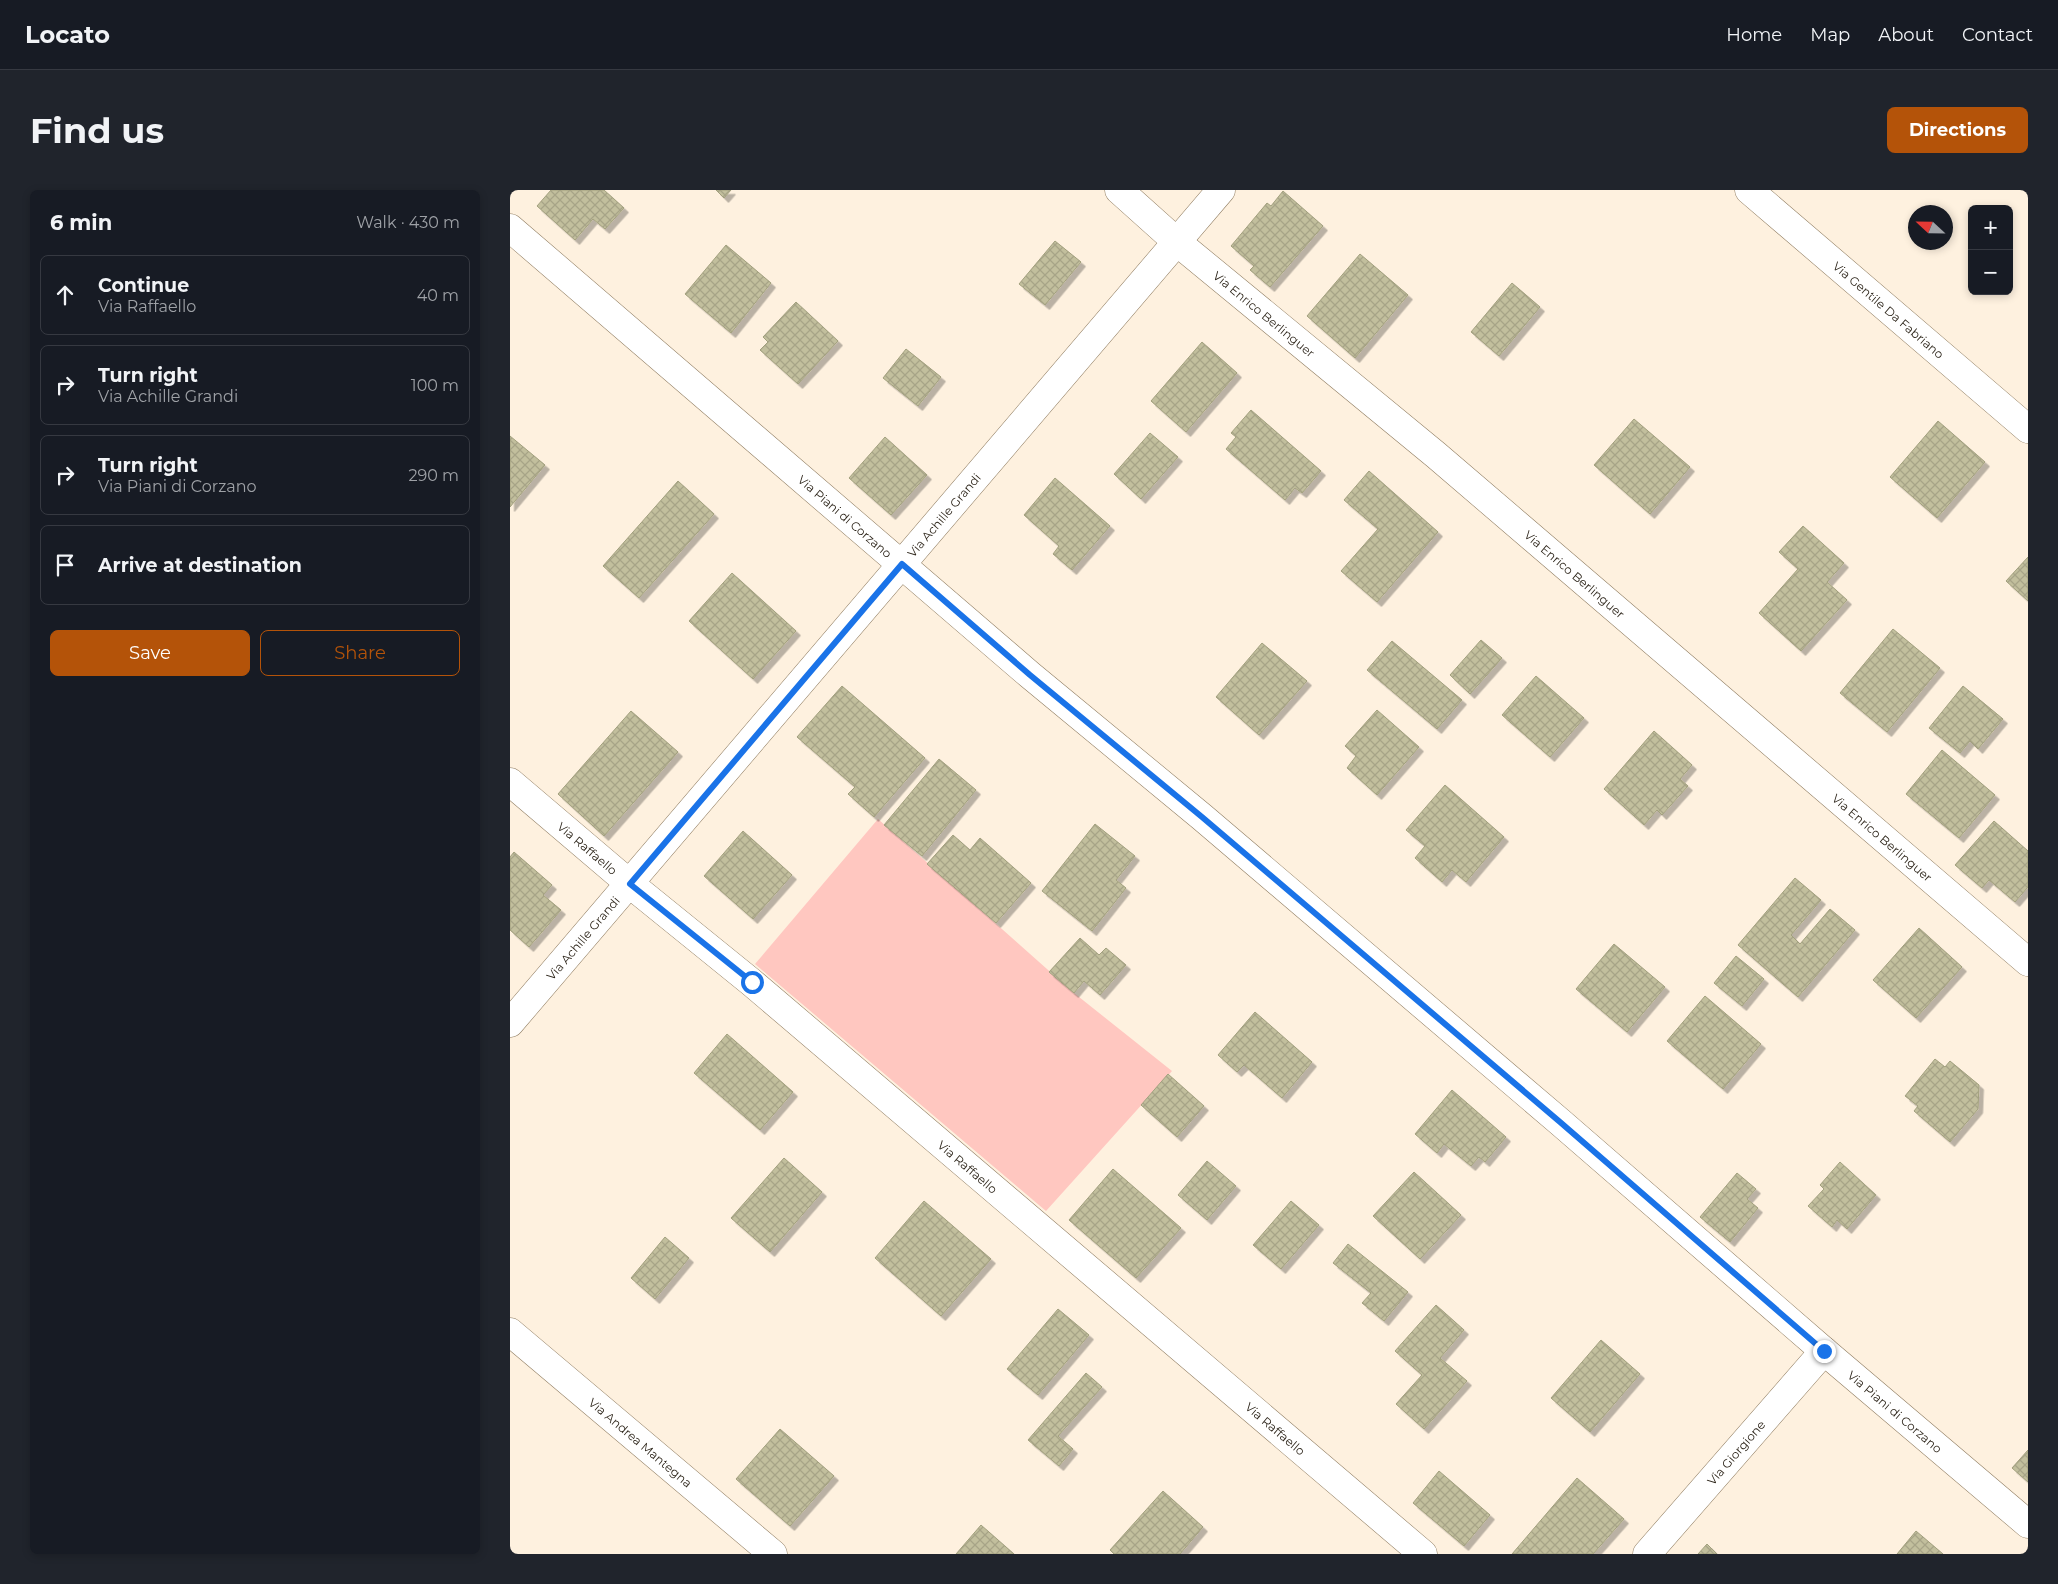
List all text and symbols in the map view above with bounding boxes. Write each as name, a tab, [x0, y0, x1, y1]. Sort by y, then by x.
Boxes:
text: Locato	[25, 20, 110, 49]
text: Home	[1726, 24, 1782, 46]
text: Map	[1810, 24, 1850, 46]
text: About	[1878, 24, 1934, 46]
text: Contact	[1962, 24, 2033, 46]
button: Directions	[1887, 107, 2028, 153]
text: Find us	[30, 109, 164, 152]
north arrow	[1908, 205, 1953, 250]
map controls	[1968, 205, 2013, 295]
button: +	[1968, 205, 2013, 250]
text: 6 min	[50, 210, 112, 235]
text: Walk · 430 m	[356, 213, 460, 232]
button: −	[1968, 250, 2013, 295]
street label: Via Gentile Da Fabriano	[1830, 258, 1947, 361]
street label: Via Enrico Berlinguer	[1210, 268, 1318, 360]
text: Continue	[98, 274, 189, 297]
icon: ahead	[51, 281, 79, 309]
text: 40 m	[417, 286, 459, 305]
text: Via Raffaello	[98, 297, 196, 316]
text: Turn right	[98, 364, 198, 387]
icon: right	[51, 371, 79, 399]
text: 100 m	[411, 376, 459, 395]
text: Via Achille Grandi	[98, 387, 238, 406]
text: Turn right	[98, 454, 198, 477]
icon: right	[51, 461, 79, 489]
text: 290 m	[408, 466, 459, 485]
street label: Via Achille Grandi	[904, 470, 984, 560]
street label: Via Piani di Corzano	[795, 472, 895, 561]
text: Via Piani di Corzano	[98, 477, 257, 496]
street label: Via Enrico Berlinguer	[1522, 527, 1628, 621]
icon: arrive	[51, 551, 79, 579]
text: Arrive at destination	[98, 554, 302, 577]
button: Save	[50, 630, 250, 676]
button: Share	[260, 630, 460, 676]
street label: Via Enrico Berlinguer	[1829, 790, 1936, 884]
street label: Via Raffaello	[555, 818, 621, 878]
street label: Via Achille Grandi	[543, 893, 623, 983]
route start	[741, 971, 764, 994]
street label: Via Raffaello	[935, 1137, 1001, 1196]
route end	[1813, 1340, 1836, 1363]
street label: Via Piani di Corzano	[1845, 1367, 1946, 1456]
street label: Via Andrea Mantegna	[586, 1394, 695, 1490]
street label: Via Raffaello	[1243, 1399, 1308, 1458]
street label: Via Giorgione	[1704, 1417, 1768, 1488]

